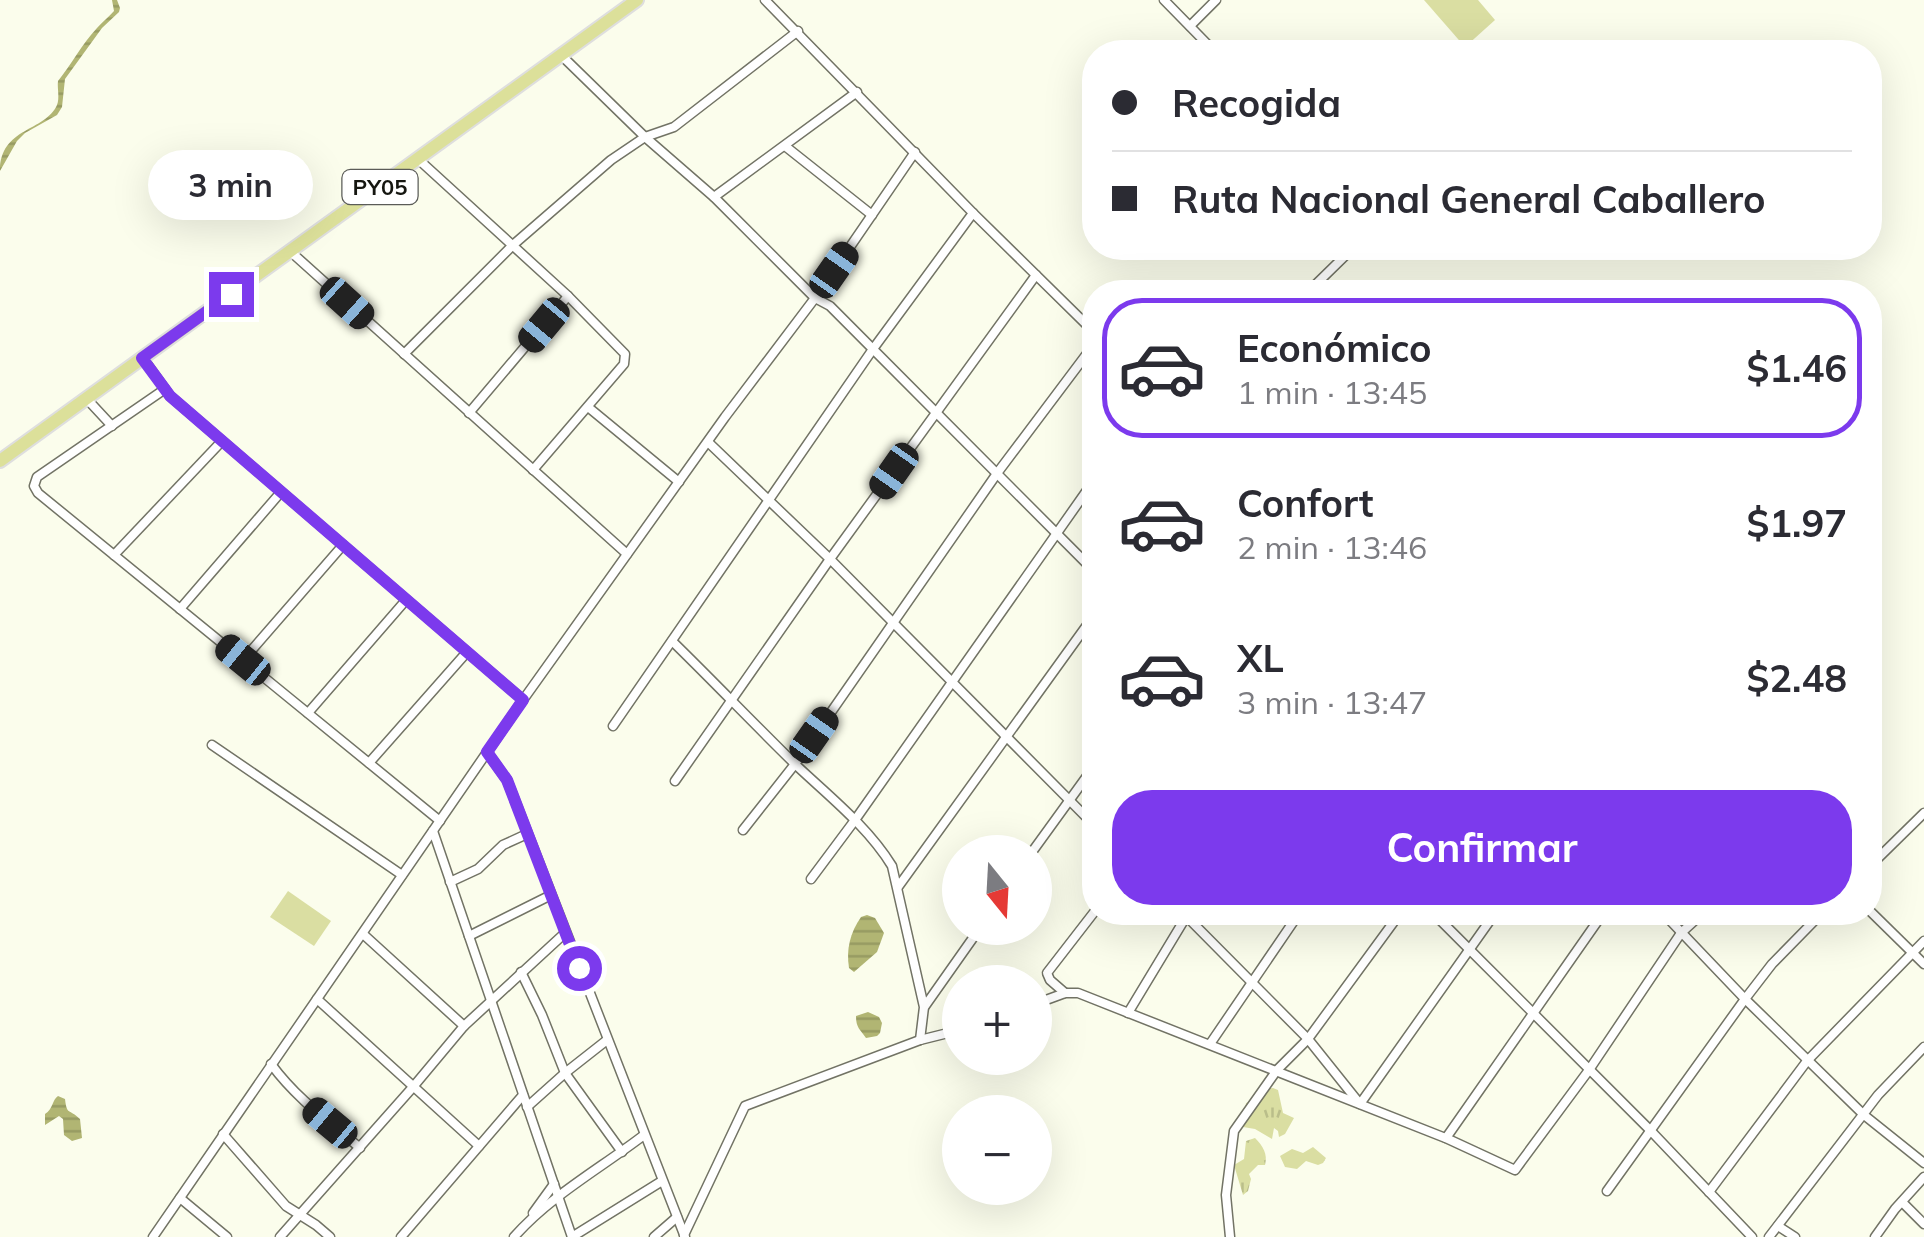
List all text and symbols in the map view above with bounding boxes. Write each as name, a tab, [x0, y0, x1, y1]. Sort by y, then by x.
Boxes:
text: Recogida	[1172, 79, 1341, 127]
callout: 3 min	[148, 149, 314, 219]
text: 3 min	[188, 165, 273, 205]
road number: PY05	[342, 170, 418, 204]
text: Ruta Nacional General Caballero	[1172, 175, 1765, 223]
car	[805, 237, 863, 303]
route end	[209, 272, 254, 317]
car	[315, 272, 379, 334]
car	[513, 292, 575, 358]
icon: car	[1117, 323, 1207, 413]
text: Económico	[1237, 324, 1432, 372]
text: $1.46	[1746, 344, 1847, 392]
text: 1 min · 13:45	[1237, 372, 1427, 412]
car	[865, 438, 923, 504]
icon: car	[1117, 478, 1207, 568]
text: Confort	[1237, 479, 1374, 527]
text: $1.97	[1746, 499, 1847, 547]
text: 2 min · 13:46	[1237, 527, 1427, 567]
car	[210, 629, 276, 691]
icon: car	[1117, 633, 1207, 723]
text: XL	[1237, 634, 1284, 682]
text: $2.48	[1746, 654, 1847, 702]
text: 3 min · 13:47	[1237, 682, 1427, 722]
car	[785, 702, 843, 768]
button: Confirmar	[1112, 790, 1852, 905]
north arrow	[942, 835, 1052, 945]
map controls	[942, 835, 1052, 1205]
route start	[557, 946, 602, 991]
button: +	[942, 965, 1052, 1075]
car	[297, 1092, 363, 1154]
button: −	[942, 1095, 1052, 1205]

